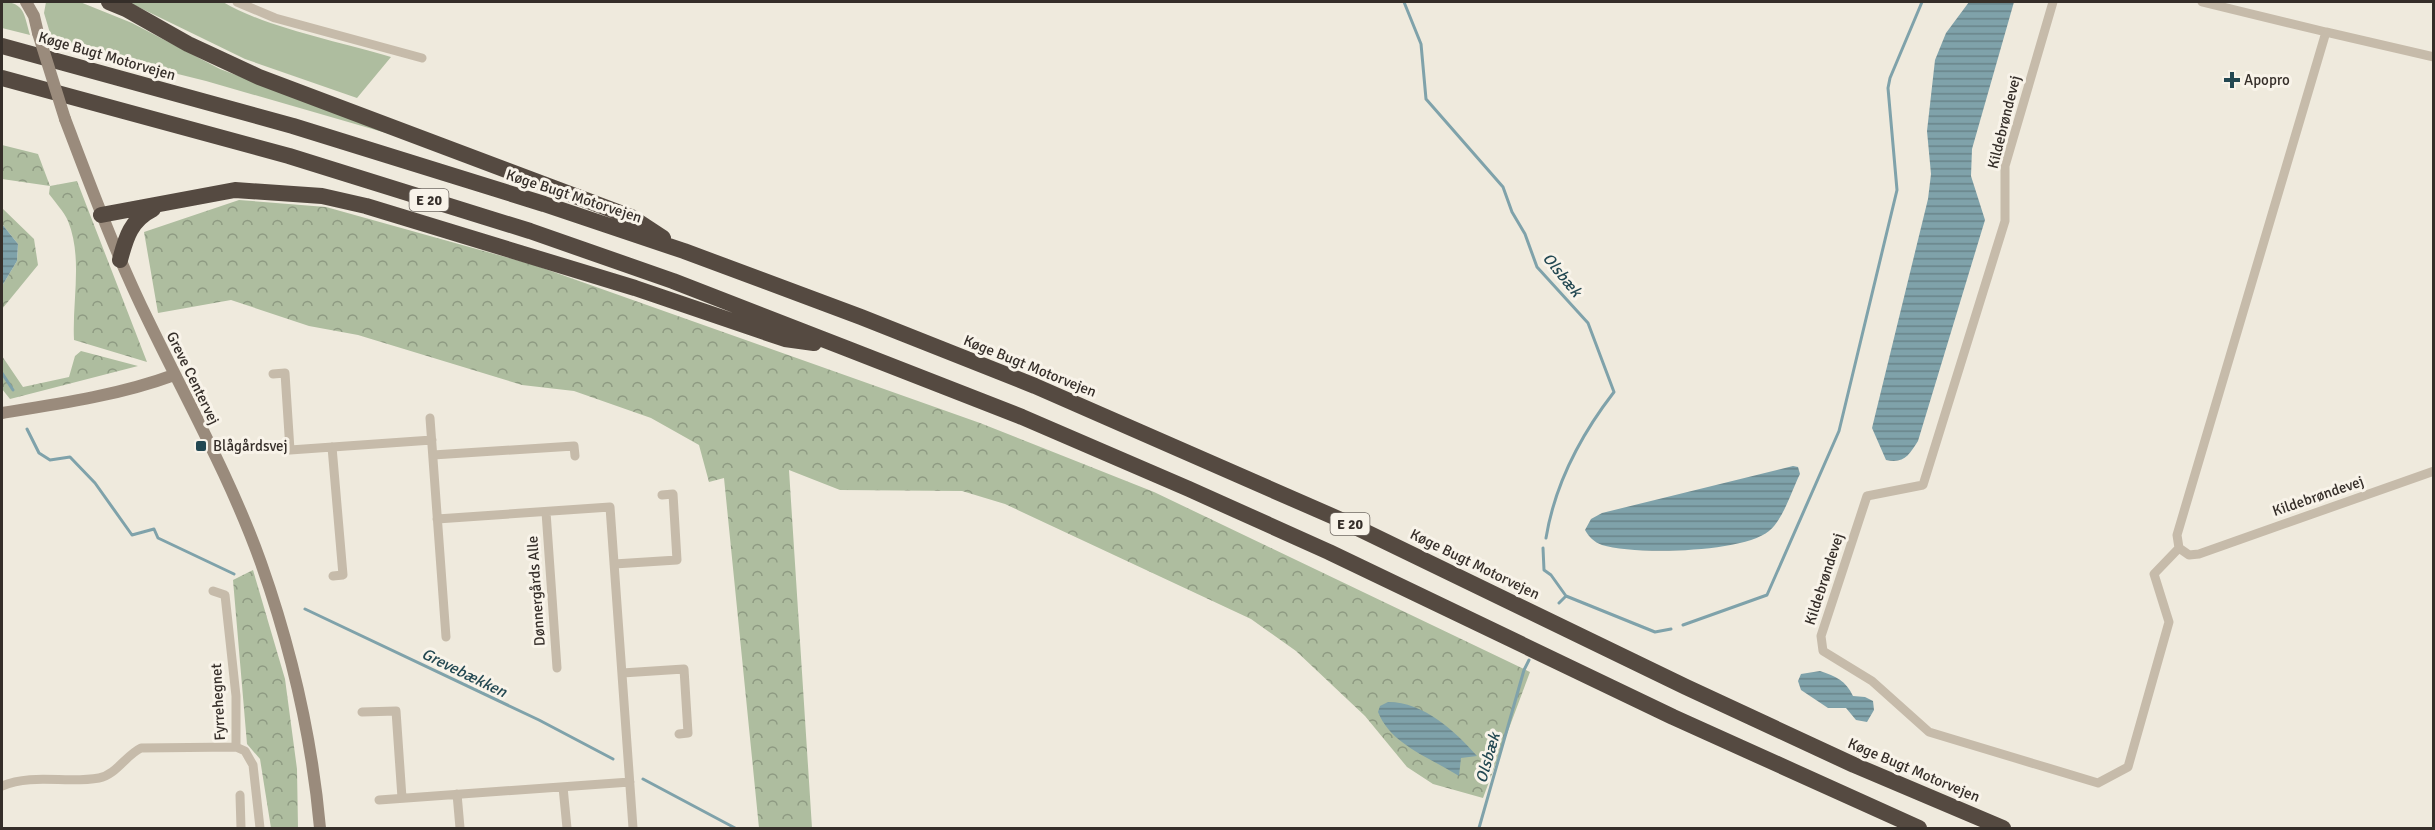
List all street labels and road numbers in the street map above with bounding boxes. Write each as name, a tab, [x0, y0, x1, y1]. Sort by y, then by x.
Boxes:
street label: Køge Bugt Motorvejen	[36, 28, 178, 84]
street label: Kildebrøndevej	[1984, 73, 2024, 171]
street label: Køge Bugt Motorvejen	[504, 166, 644, 226]
road number: E 20	[410, 189, 448, 211]
street label: Greve Centervej	[163, 329, 223, 427]
street label: Køge Bugt Motorvejen	[961, 331, 1099, 401]
street label: Kildebrøndevej	[2270, 472, 2366, 520]
road number: E 20	[1330, 513, 1370, 535]
street label: Køge Bugt Motorvejen	[1407, 525, 1543, 603]
street label: Kildebrøndevej	[1801, 531, 1847, 627]
street label: Dønnergårds Alle	[523, 535, 549, 647]
street label: Fyrrehegnet	[207, 663, 229, 741]
street label: Køge Bugt Motorvejen	[1845, 734, 1983, 806]

